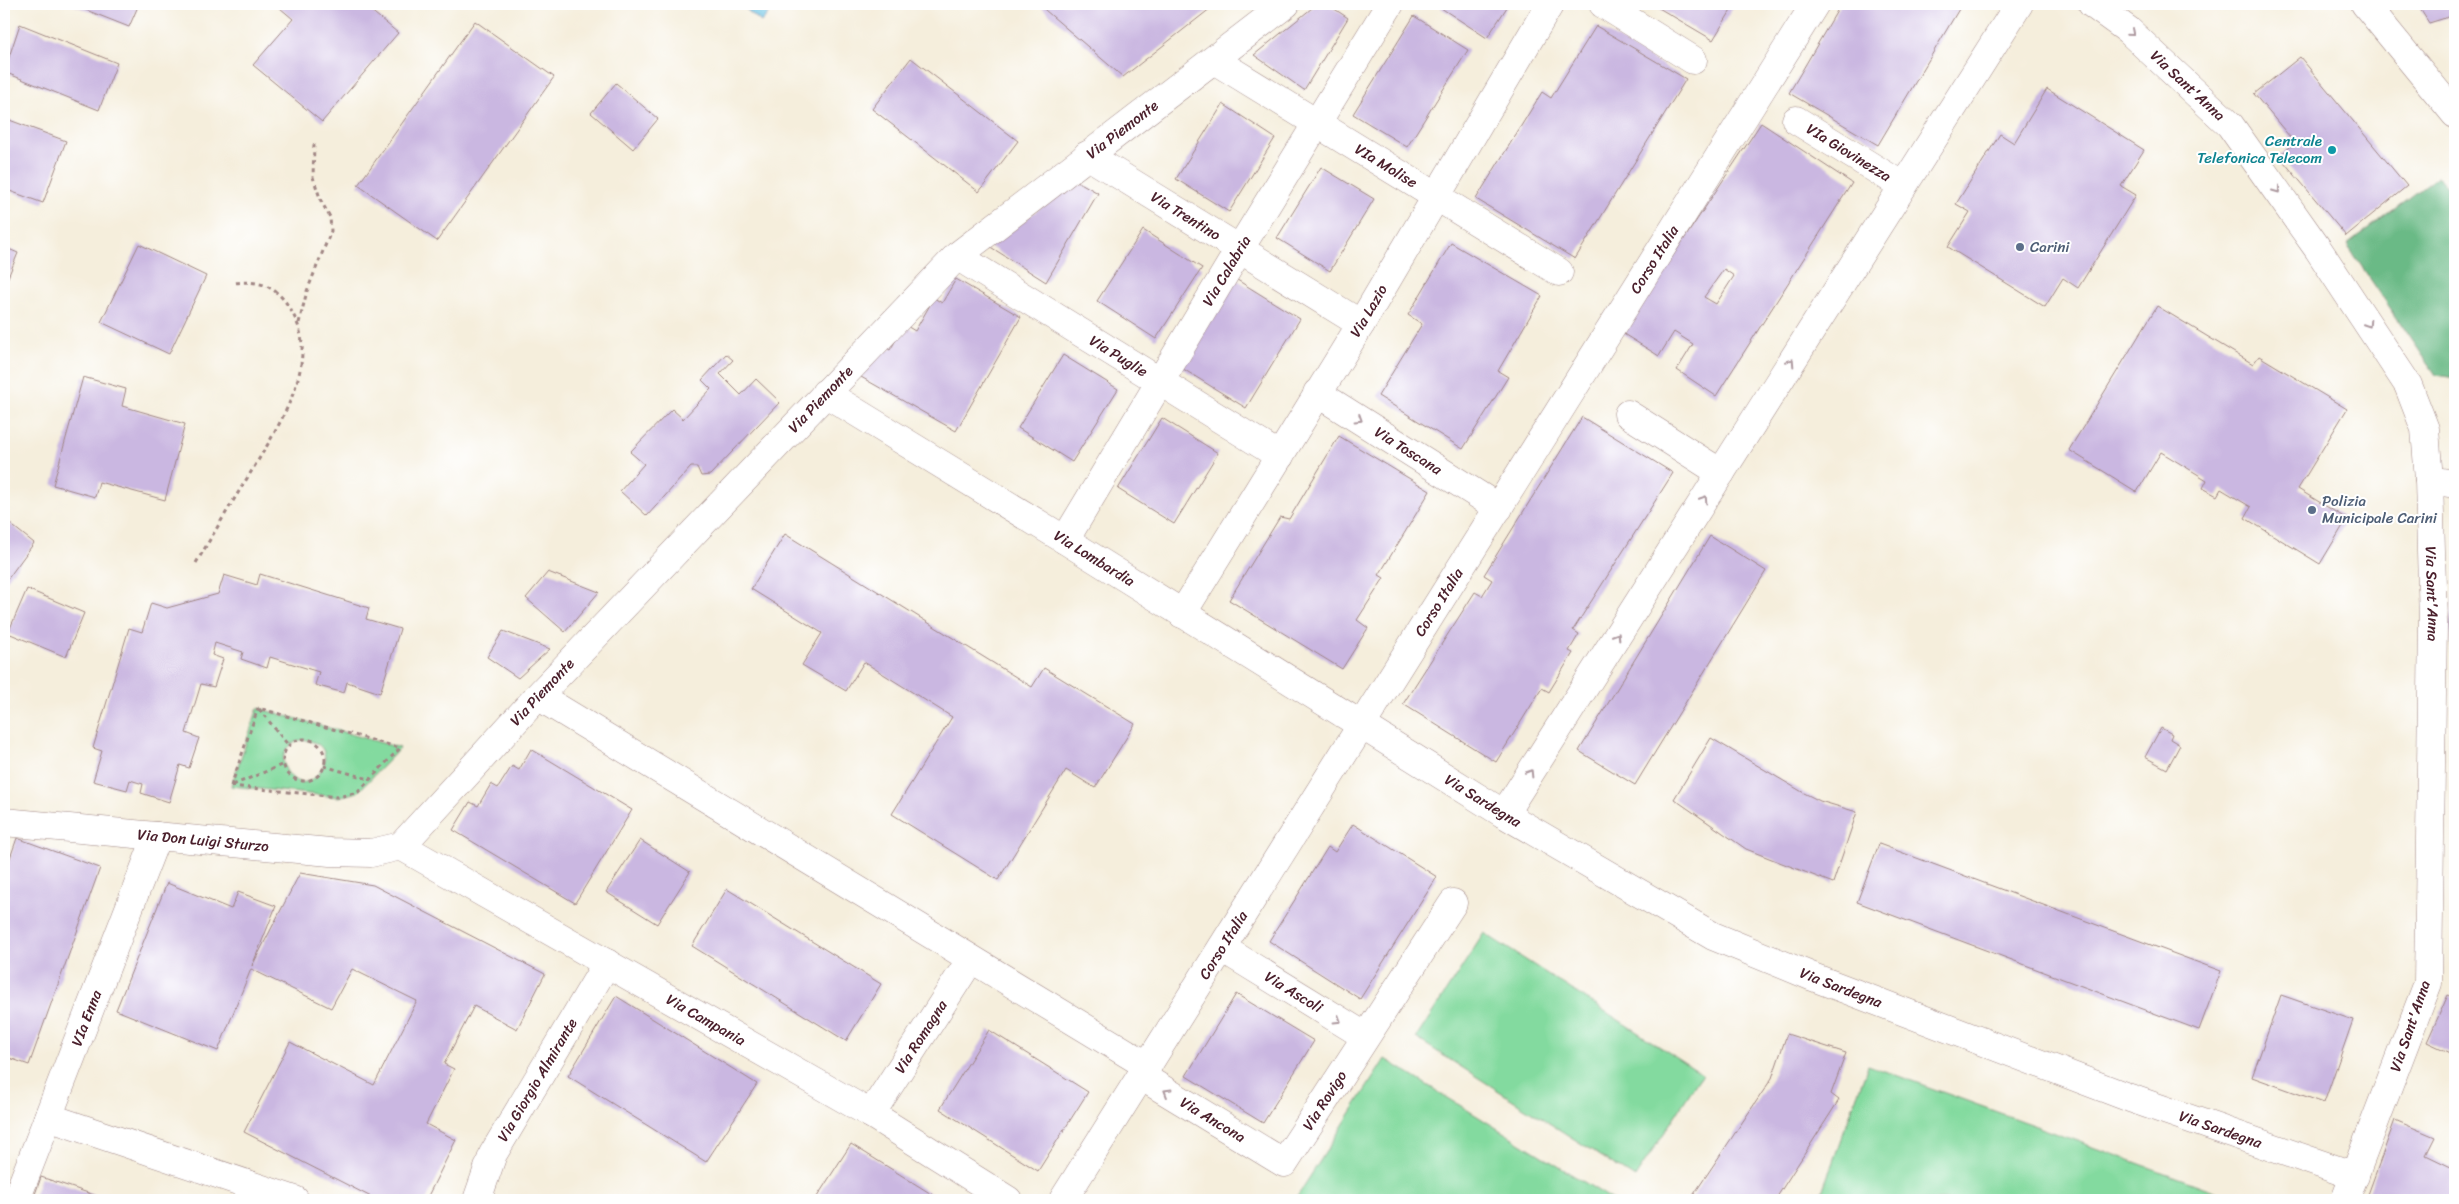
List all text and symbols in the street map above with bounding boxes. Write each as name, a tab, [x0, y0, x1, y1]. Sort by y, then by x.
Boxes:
one-way arrow	[2125, 28, 2134, 37]
street label: Via Sant'Anna	[2144, 44, 2232, 128]
street label: Via Piemonte	[1080, 93, 1164, 166]
street label: VIa Giovinezza	[1801, 116, 1897, 189]
place label: Centrale Telefonica Telecom	[2197, 128, 2322, 171]
street label: VIa Molise	[1350, 136, 1423, 195]
marker: Centrale Telefonica Telecom	[2326, 144, 2338, 156]
street label: Via Trentino	[1145, 184, 1226, 248]
one-way arrow	[2271, 184, 2279, 193]
street label: Corso Italia	[1623, 220, 1686, 299]
street label: Via Calabria	[1195, 230, 1258, 311]
place label: Carini	[2030, 234, 2070, 260]
marker: Carini	[2014, 241, 2026, 253]
street label: Via Lazio	[1343, 279, 1395, 343]
one-way arrow	[2362, 318, 2371, 328]
street label: Via Puglie	[1084, 328, 1153, 384]
one-way arrow	[1785, 358, 1794, 367]
street label: Via Piemonte	[782, 359, 859, 439]
one-way arrow	[1353, 413, 1362, 423]
street label: Via Toscana	[1369, 419, 1448, 482]
place label: Polizia Municipale Carini	[2322, 488, 2438, 531]
one-way arrow	[1698, 495, 1707, 505]
marker: Polizia Municipale Carini	[2306, 504, 2318, 516]
street label: Via Lombardia	[1049, 523, 1140, 594]
street label: Via Sant'Anna	[2418, 546, 2446, 642]
street label: Corso Italia	[1407, 562, 1471, 642]
one-way arrow	[1610, 632, 1620, 641]
street label: Via Piemonte	[503, 652, 581, 732]
street label: Via Sardegna	[1439, 767, 1527, 835]
one-way arrow	[1523, 770, 1533, 779]
street label: Via Don Luigi Sturzo	[136, 821, 270, 859]
street label: Corso Italia	[1192, 905, 1255, 985]
street label: Via Sardegna	[1796, 960, 1886, 1015]
street label: Via Ascoli	[1259, 964, 1329, 1020]
street label: Via Sant'Anna	[2382, 976, 2438, 1075]
street label: VIa Enna	[64, 986, 109, 1050]
street label: Via Campania	[661, 987, 751, 1053]
street label: Via Romagna	[887, 994, 955, 1079]
street label: Via Giorgio Almirante	[490, 1013, 584, 1147]
one-way arrow	[1333, 1013, 1342, 1023]
street label: Via Rovigo	[1295, 1065, 1354, 1136]
one-way arrow	[1164, 1089, 1173, 1099]
street label: Via Ancona	[1175, 1090, 1251, 1150]
street label: Via Sardegna	[2175, 1103, 2266, 1156]

